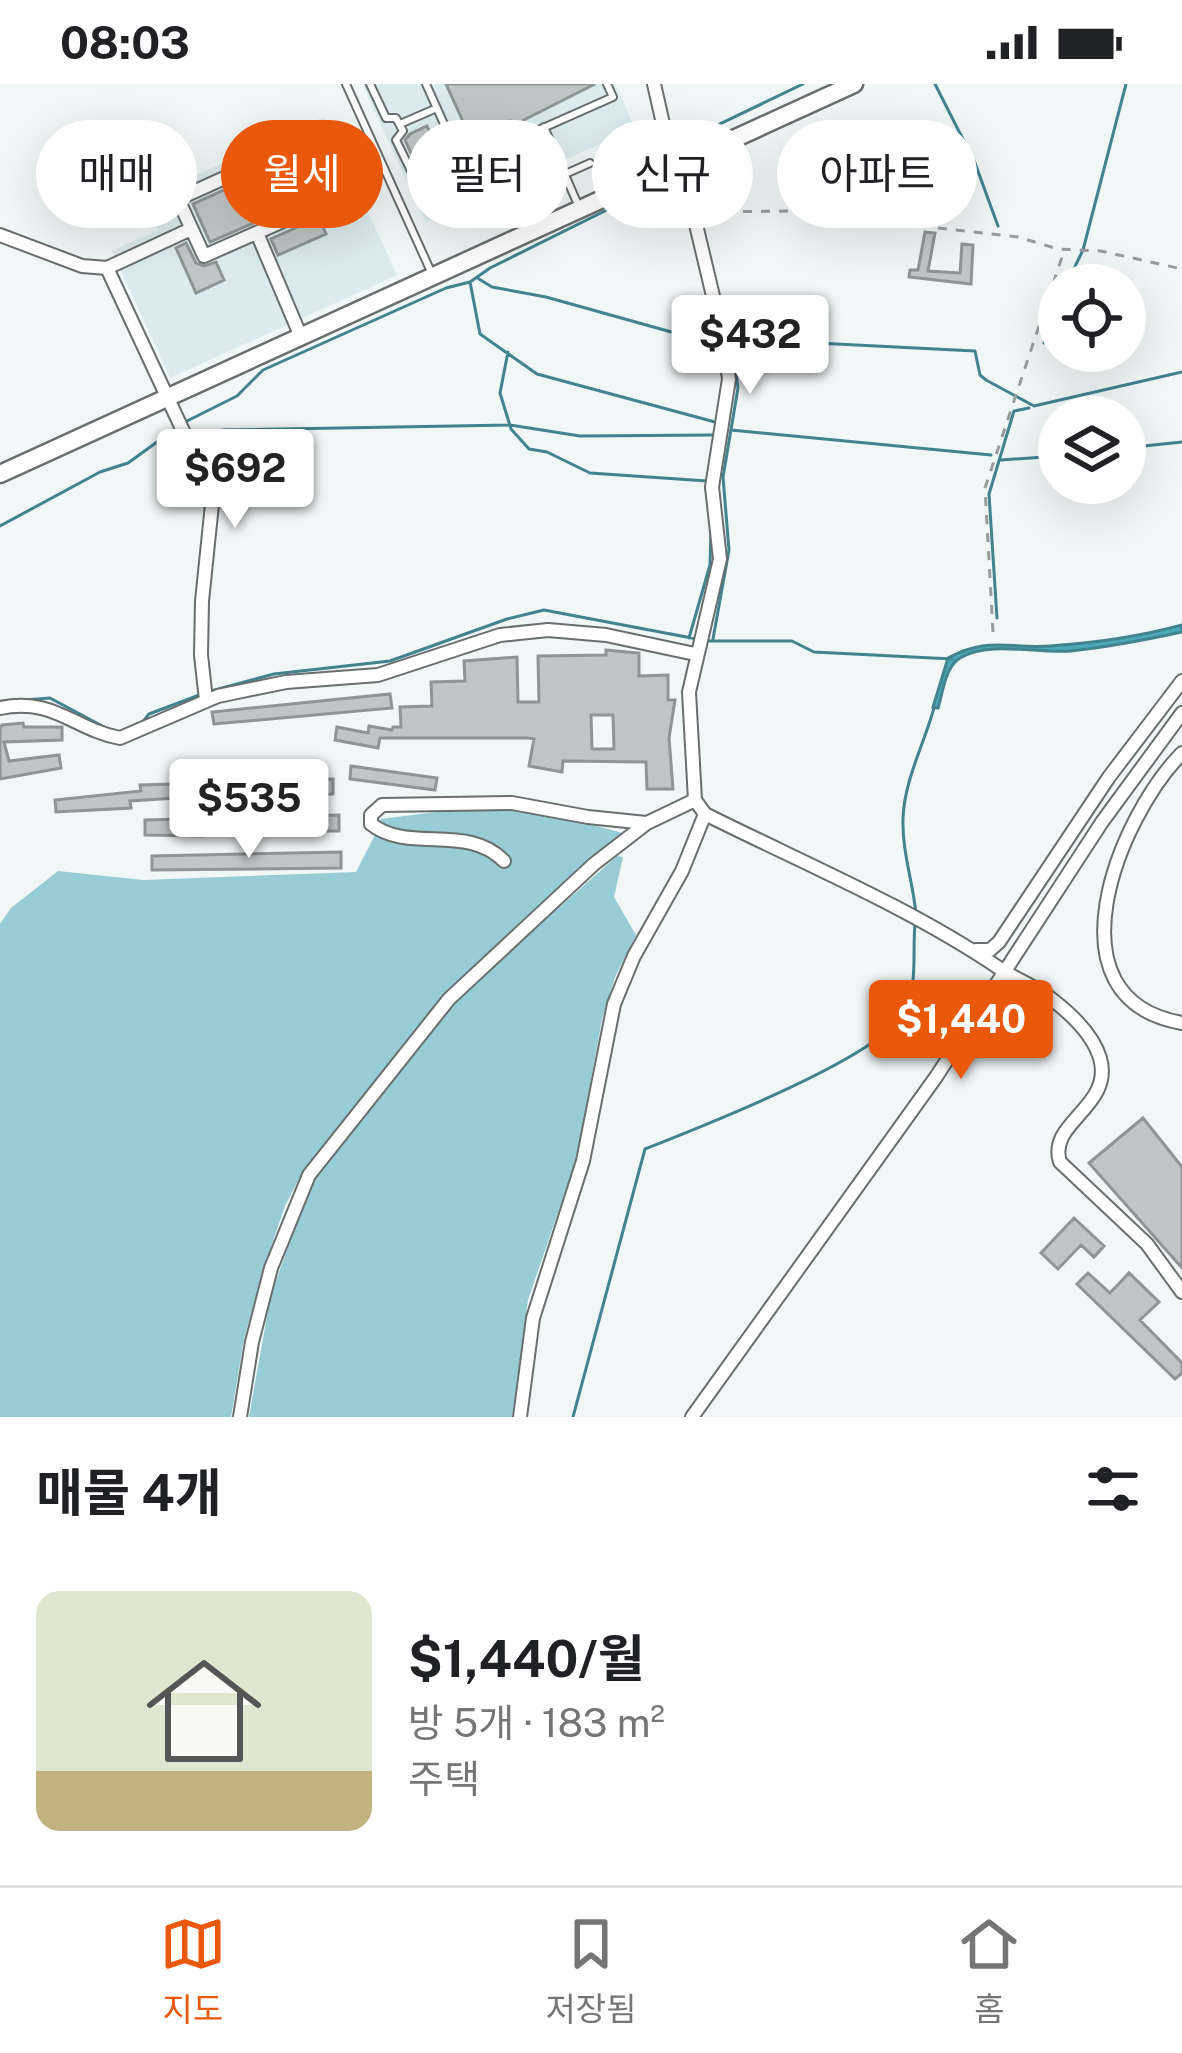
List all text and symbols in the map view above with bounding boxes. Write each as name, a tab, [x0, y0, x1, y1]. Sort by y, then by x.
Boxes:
text: 08:03	[60, 16, 190, 69]
chip: 매매	[36, 120, 197, 228]
chip: 월세	[221, 120, 383, 228]
chip: 필터	[407, 120, 568, 228]
chip: 신규	[592, 120, 753, 228]
chip: 아파트	[777, 120, 977, 228]
map controls	[1038, 264, 1146, 504]
button: locate	[1038, 264, 1146, 372]
pin: $432	[679, 295, 821, 397]
text: $432	[699, 311, 801, 357]
button: layers	[1038, 396, 1146, 504]
pin: $692	[164, 429, 306, 531]
text: $692	[184, 445, 286, 491]
pin: $535	[178, 759, 320, 861]
text: $535	[196, 775, 302, 821]
pin: $1,440	[863, 980, 1059, 1082]
text: $1,440	[896, 996, 1026, 1042]
icon: filters	[1080, 1456, 1146, 1522]
text: 매물 4개	[36, 1463, 222, 1522]
text: $1,440/월	[408, 1629, 645, 1688]
icon: home	[132, 1639, 276, 1783]
text: 방 5개 · 183 m²	[408, 1700, 665, 1746]
text: 주택	[408, 1756, 480, 1802]
tab: 지도	[160, 1911, 226, 2031]
tab: 저장됨	[545, 1911, 637, 2031]
tab: 홈	[956, 1911, 1022, 2031]

